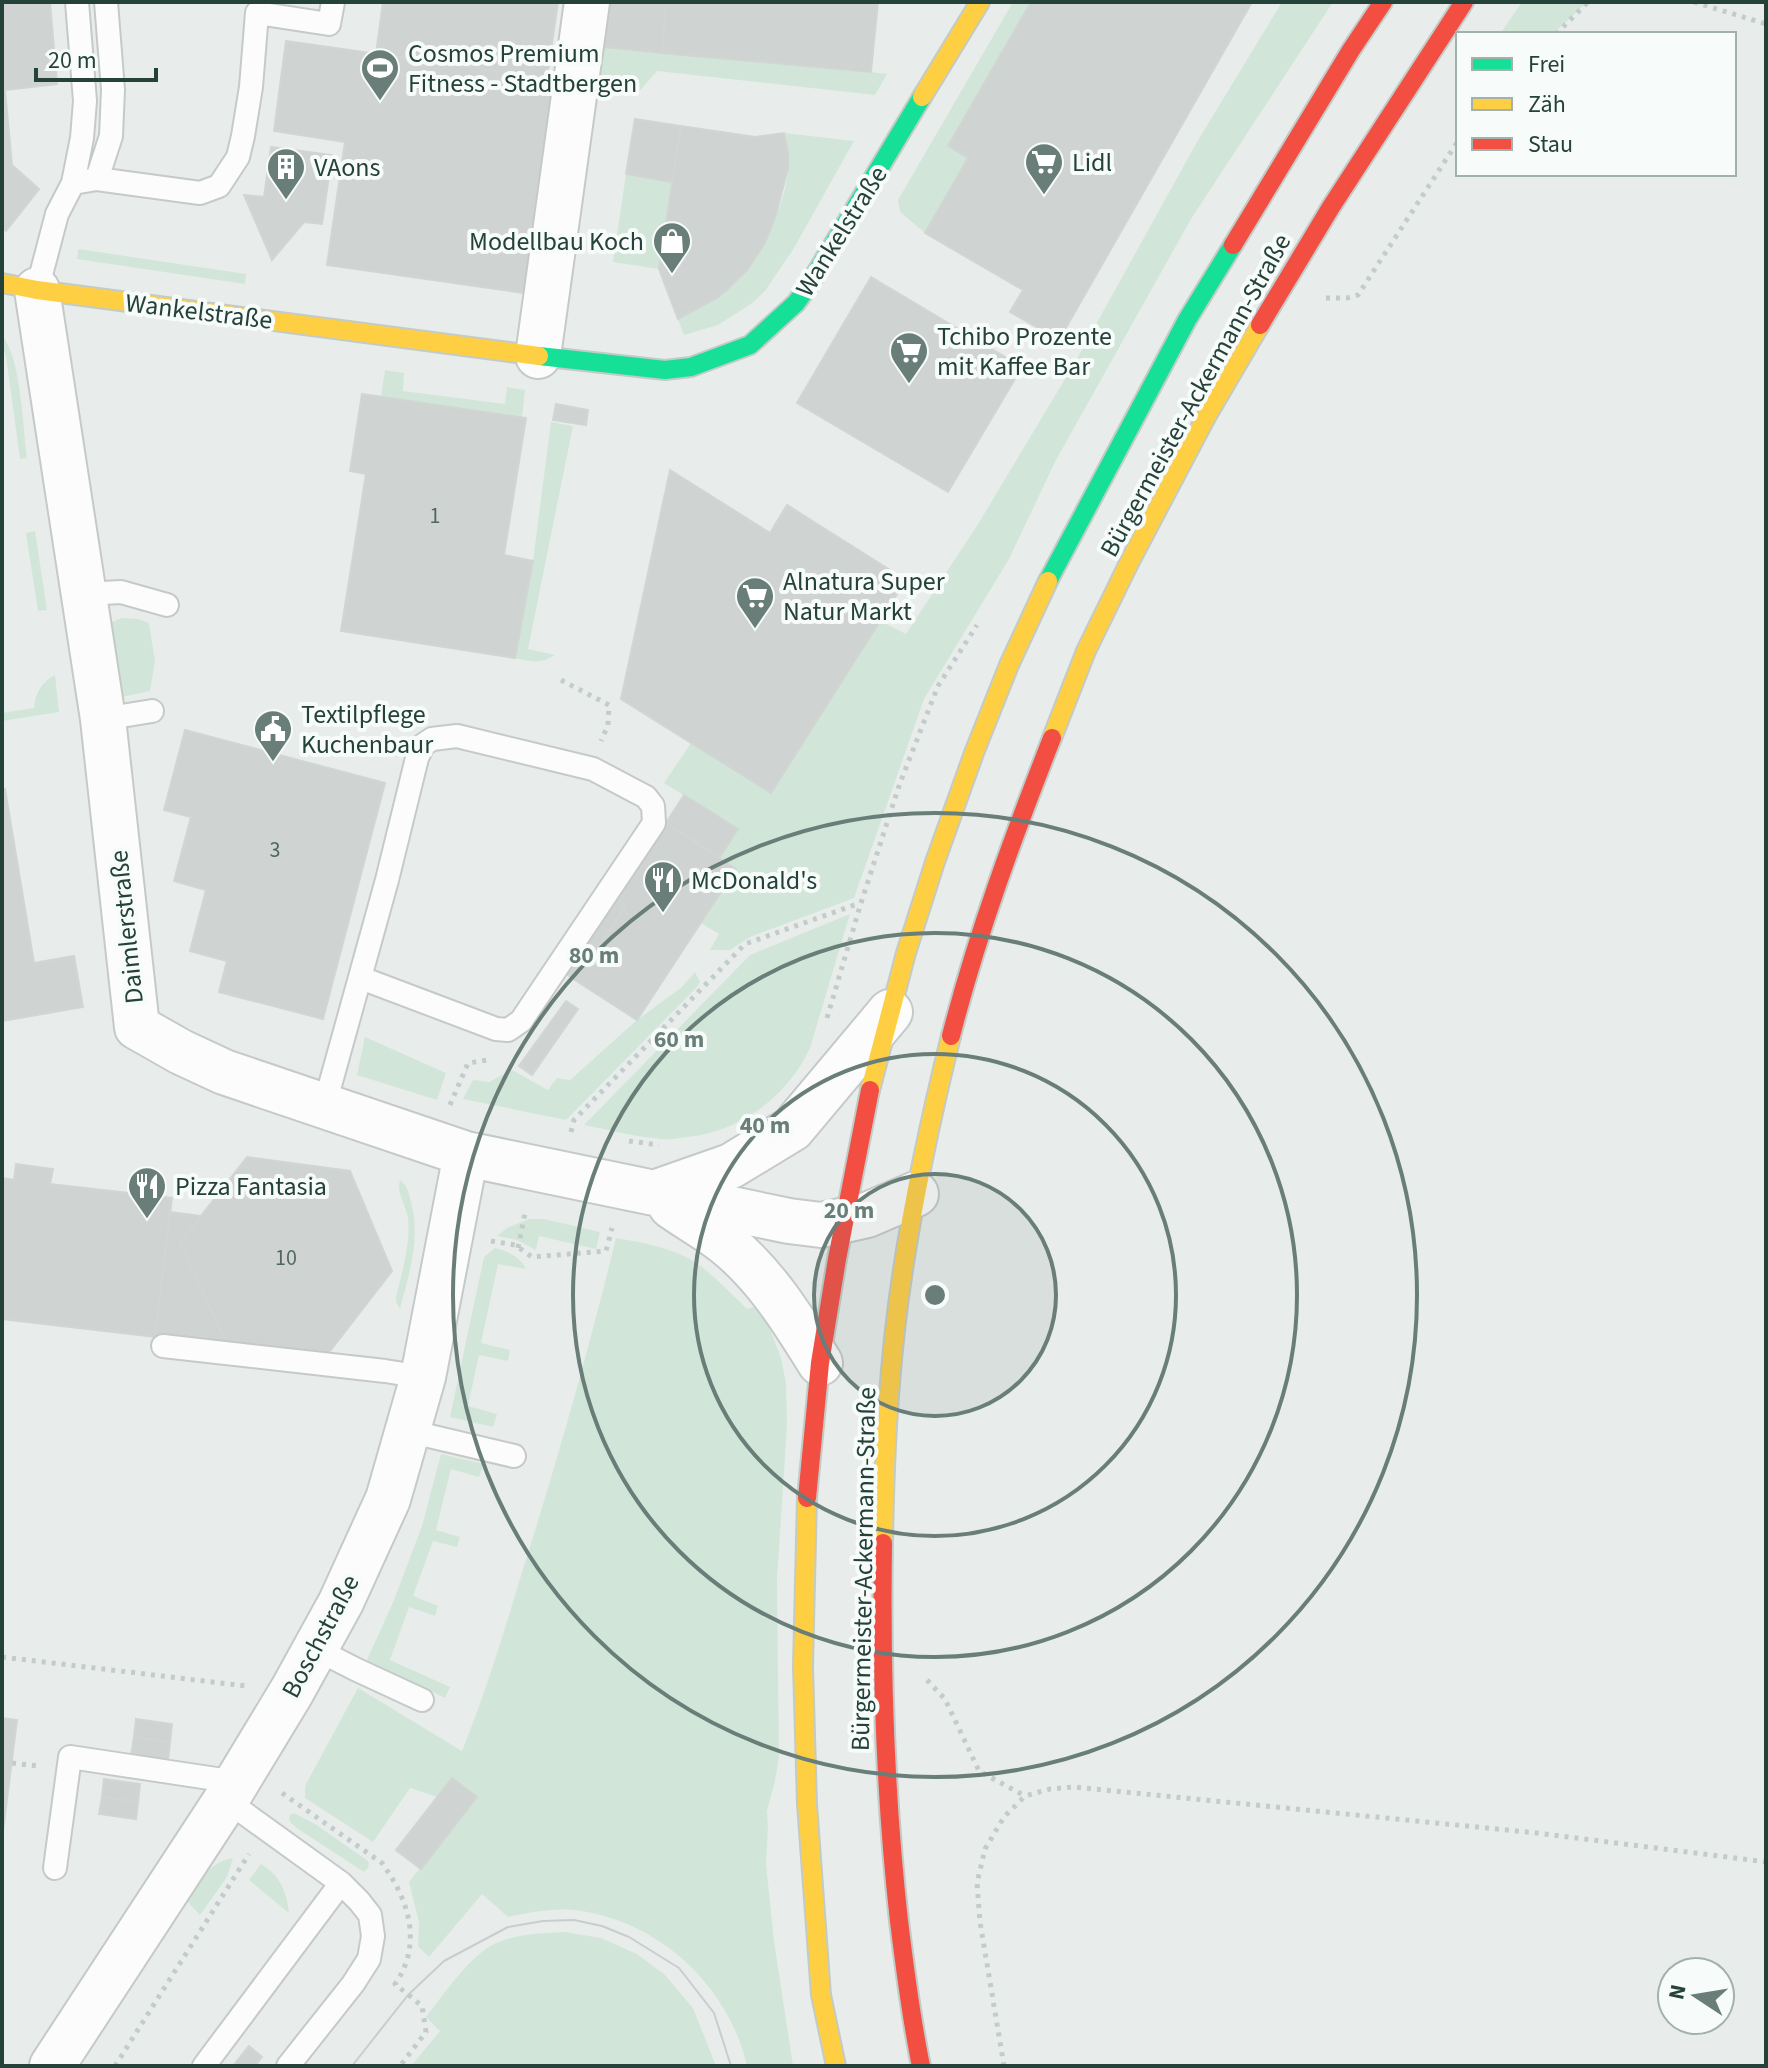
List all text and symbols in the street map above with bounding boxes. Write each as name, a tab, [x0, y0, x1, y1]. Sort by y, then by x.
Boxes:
scale bar	[36, 32, 156, 82]
legend	[1456, 32, 1736, 176]
place label: Cosmos Premium Fitness - Stadtbergen	[408, 35, 637, 102]
text: 20 m	[48, 43, 97, 78]
sports icon: Cosmos Premium Fitness - Stadtbergen	[359, 47, 401, 102]
text: Frei	[1528, 47, 1565, 82]
text: Zäh	[1528, 87, 1566, 122]
text: Stau	[1528, 127, 1573, 162]
supermarket icon: Lidl	[1023, 141, 1065, 196]
place label: Lidl	[1072, 144, 1112, 181]
building icon: VAons	[265, 146, 307, 201]
place label: VAons	[314, 149, 380, 186]
street label: Wankelstraße	[787, 159, 896, 304]
shop icon: Modellbau Koch	[651, 220, 693, 275]
place label: Modellbau Koch	[469, 223, 644, 260]
street label: Bürgermeister-Ackermann-Straße	[1091, 227, 1300, 564]
street label: Wankelstraße	[123, 284, 275, 339]
place label: Tchibo Prozente mit Kaffee Bar	[937, 318, 1112, 385]
supermarket icon: Tchibo Prozente mit Kaffee Bar	[888, 330, 930, 385]
house number: 1	[430, 500, 440, 532]
place label: Alnatura Super Natur Markt	[783, 563, 946, 630]
supermarket icon: Alnatura Super Natur Markt	[734, 575, 776, 630]
place label: Textilpflege Kuchenbaur	[301, 696, 434, 763]
public building icon: Textilpflege Kuchenbaur	[252, 708, 294, 763]
house number: 3	[270, 834, 280, 866]
street label: Daimlerstraße	[100, 848, 153, 1005]
restaurant icon: McDonald's	[642, 859, 684, 914]
place label: McDonald's	[691, 862, 817, 899]
text: 80 m	[569, 938, 619, 973]
text: 60 m	[654, 1022, 704, 1057]
text: 40 m	[740, 1108, 790, 1143]
restaurant icon: Pizza Fantasia	[126, 1165, 168, 1220]
place label: Pizza Fantasia	[175, 1168, 327, 1205]
text: 20 m	[824, 1193, 874, 1228]
house number: 10	[275, 1242, 297, 1274]
centre of rings	[921, 1281, 949, 1309]
street label: Bürgermeister-Ackermann-Straße	[842, 1387, 885, 1751]
street label: Boschstraße	[272, 1568, 368, 1704]
north arrow	[1656, 1956, 1736, 2036]
text: N	[1660, 1982, 1695, 2003]

